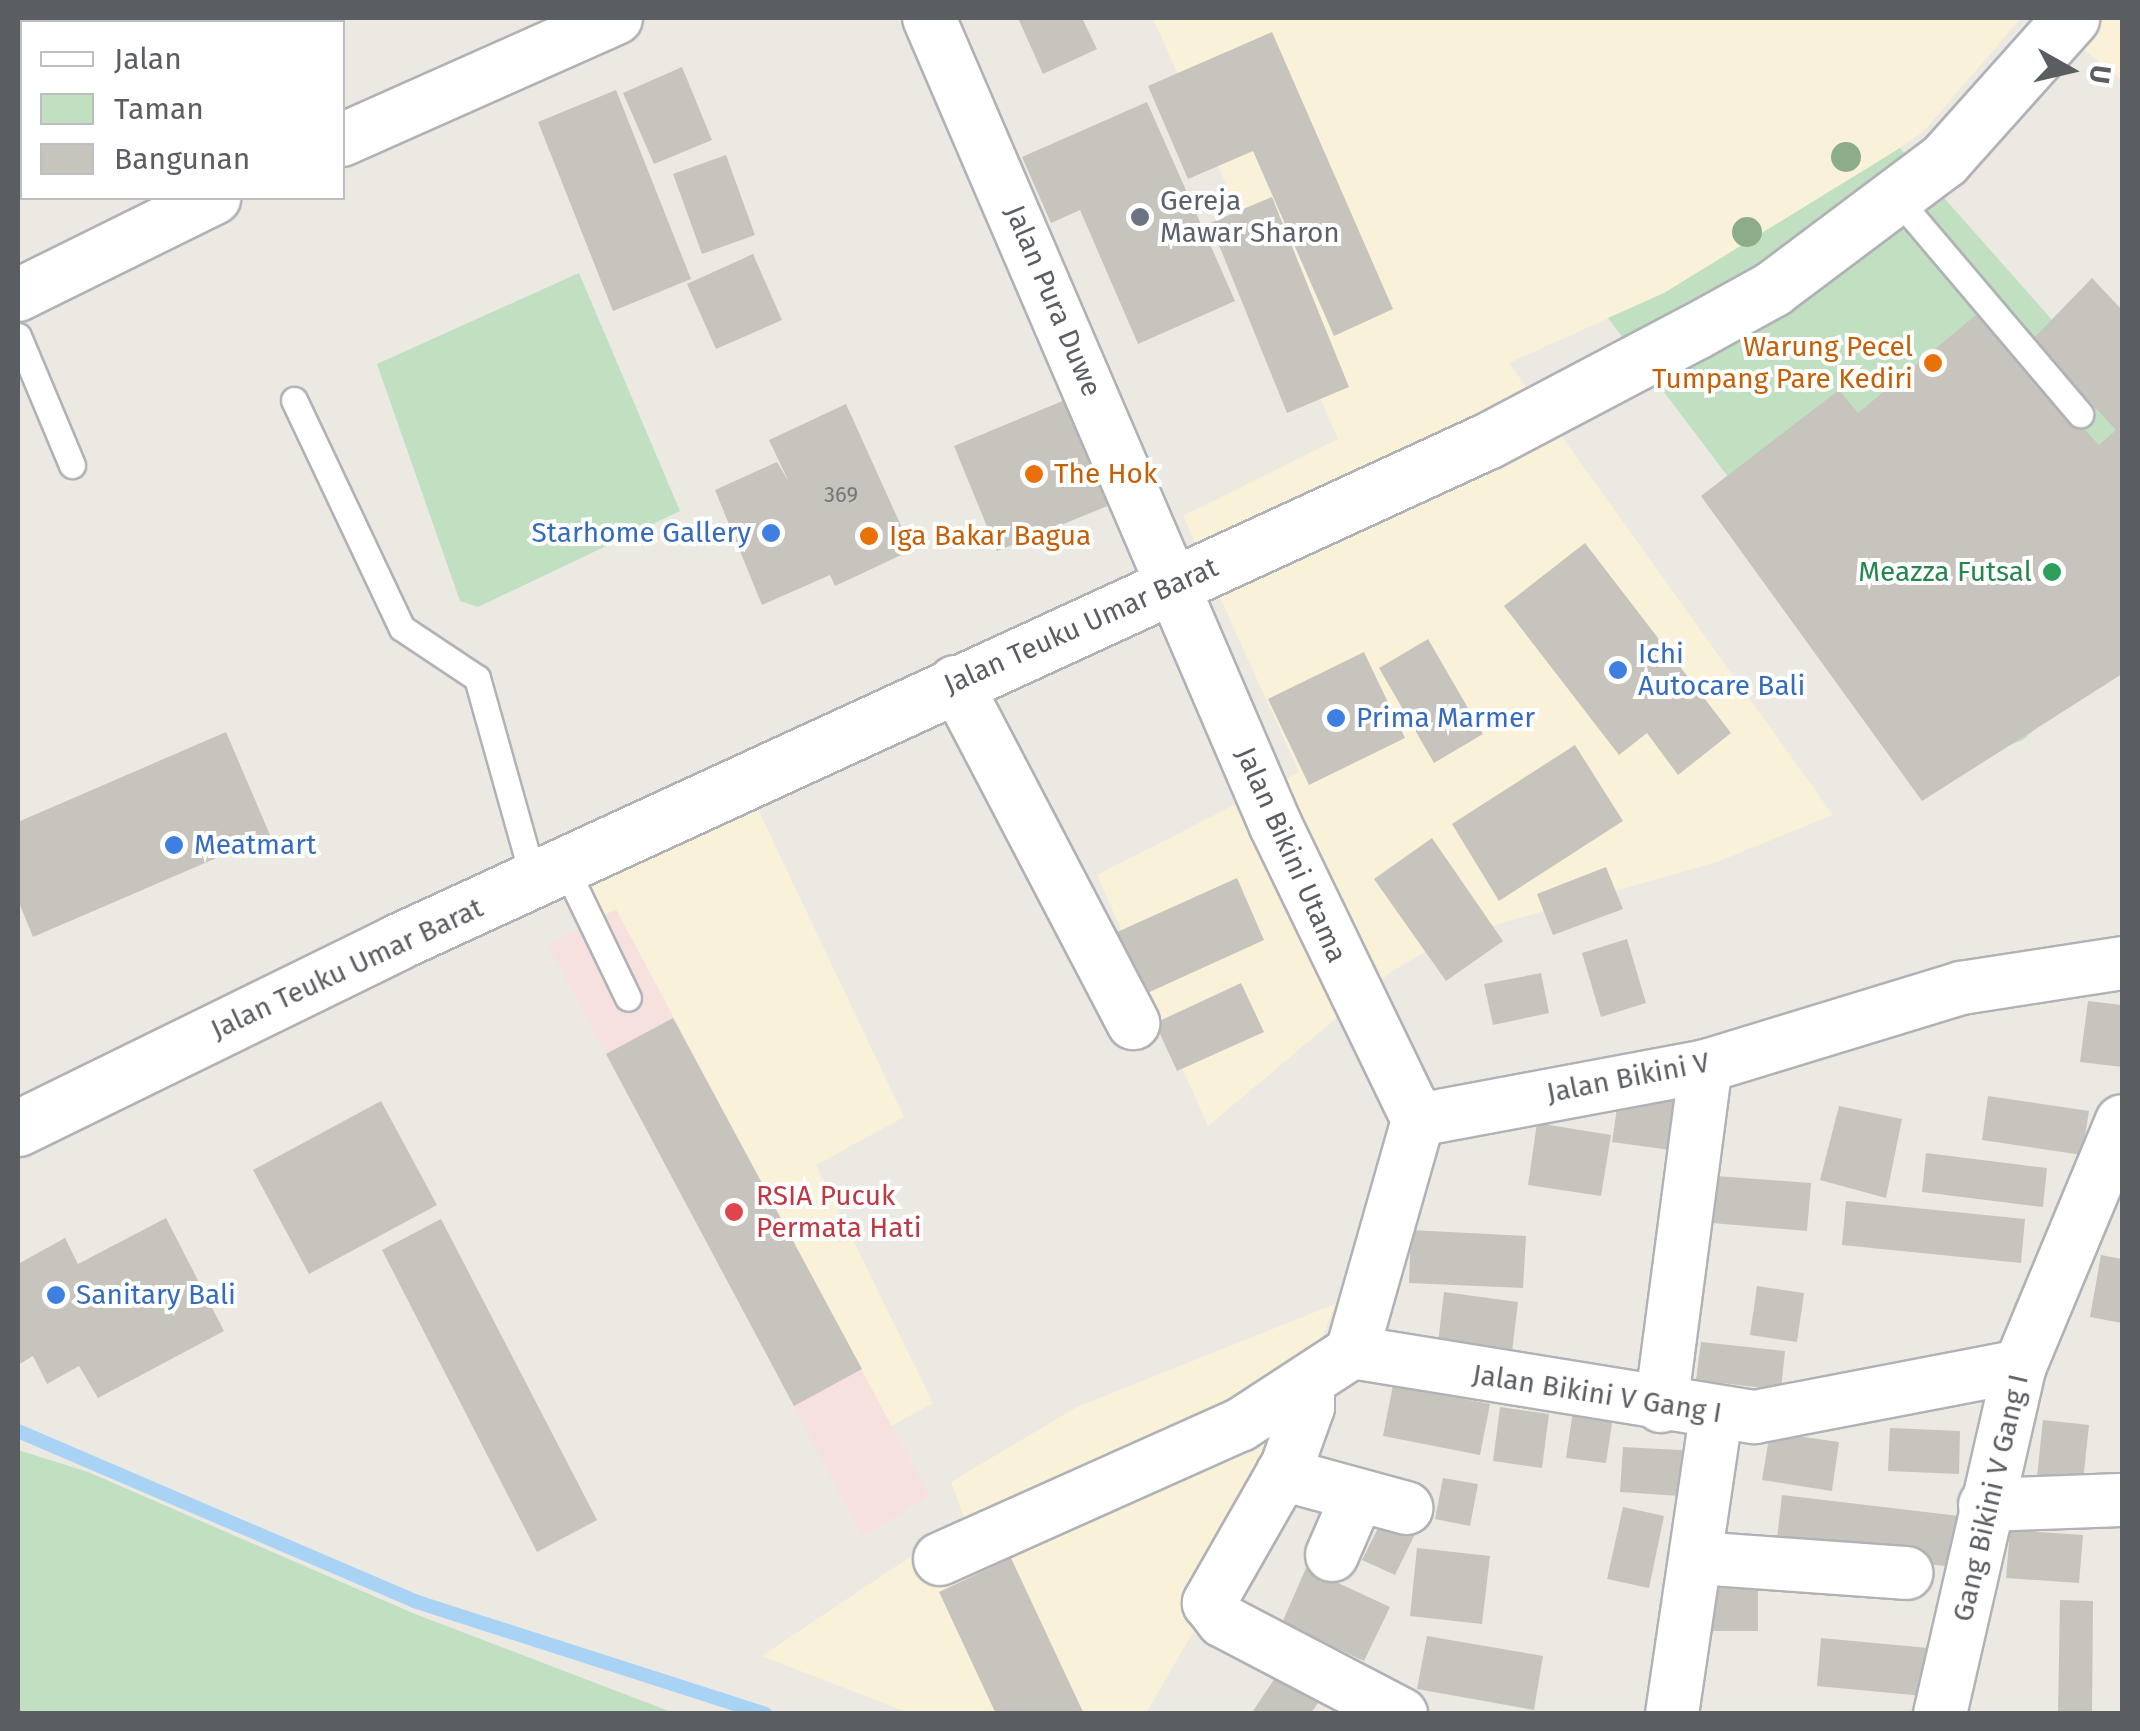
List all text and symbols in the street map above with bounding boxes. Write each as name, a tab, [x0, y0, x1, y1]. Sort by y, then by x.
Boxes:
legend	[20, 20, 345, 200]
north arrow	[2020, 20, 2120, 120]
text: Jalan	[114, 41, 182, 77]
text: U	[2083, 63, 2118, 86]
text: Taman	[114, 91, 204, 127]
text: Bangunan	[114, 141, 250, 177]
place label: Gereja Mawar Sharon	[1160, 184, 1340, 250]
street label: Jalan Pura Duwe	[998, 200, 1108, 402]
marker: Gereja Mawar Sharon	[1129, 206, 1151, 228]
place label: Warung Pecel Tumpang Pare Kediri	[1652, 330, 1913, 396]
marker: Warung Pecel Tumpang Pare Kediri	[1922, 352, 1944, 374]
place label: The Hok	[1054, 457, 1157, 491]
marker: The Hok	[1023, 463, 1045, 485]
house number: 369	[824, 482, 858, 508]
place label: Starhome Gallery	[532, 516, 751, 550]
place label: Iga Bakar Bagua	[889, 519, 1091, 553]
marker: Starhome Gallery	[760, 522, 782, 544]
marker: Iga Bakar Bagua	[858, 525, 880, 547]
street label: Jalan Teuku Umar Barat	[939, 550, 1223, 702]
place label: Meazza Futsal	[1858, 555, 2032, 589]
marker: Meazza Futsal	[2041, 561, 2063, 583]
place label: Ichi Autocare Bali	[1638, 637, 1805, 703]
marker: Ichi Autocare Bali	[1607, 659, 1629, 681]
place label: Prima Marmer	[1356, 701, 1535, 735]
marker: Prima Marmer	[1325, 707, 1347, 729]
street label: Jalan Bikini Utama	[1228, 742, 1354, 968]
place label: Meatmart	[194, 828, 316, 862]
marker: Meatmart	[163, 834, 185, 856]
street label: Jalan Teuku Umar Barat	[206, 891, 488, 1047]
street label: Jalan Bikini V	[1544, 1046, 1712, 1110]
place label: RSIA Pucuk Permata Hati	[756, 1179, 922, 1245]
marker: RSIA Pucuk Permata Hati	[721, 1199, 747, 1225]
place label: Sanitary Bali	[76, 1278, 236, 1312]
marker: Sanitary Bali	[45, 1284, 67, 1306]
street label: Jalan Bikini V Gang I	[1470, 1358, 1724, 1430]
street label: Gang Bikini V Gang I	[1946, 1371, 2036, 1625]

